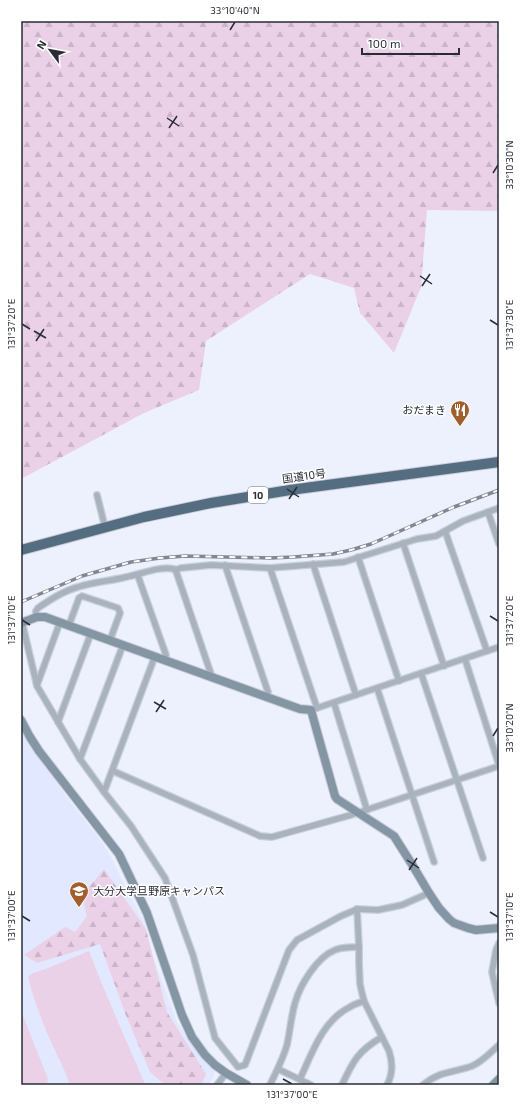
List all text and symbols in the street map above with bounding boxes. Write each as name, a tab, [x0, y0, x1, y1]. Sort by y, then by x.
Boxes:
text: 33°10'40"N	[210, 4, 260, 16]
north arrow	[30, 30, 70, 70]
scale bar	[362, 30, 459, 56]
text: 100 m	[368, 36, 400, 50]
text: N	[33, 38, 49, 51]
text: 33°10'30"N	[503, 140, 515, 190]
text: 131°37'20"E	[5, 298, 17, 349]
text: 131°37'30"E	[503, 299, 515, 350]
restaurant icon: おだまき	[449, 399, 471, 427]
place label: おだまき	[402, 403, 446, 416]
street label: 国道10号	[281, 466, 327, 485]
road number: 10	[248, 487, 268, 503]
text: 131°37'10"E	[5, 595, 17, 645]
text: 131°37'20"E	[503, 595, 515, 646]
text: 33°10'20"N	[503, 703, 515, 753]
school or university icon: 大分大学旦野原キャンパス	[68, 880, 90, 908]
place label: 大分大学旦野原キャンパス	[93, 884, 225, 897]
text: 131°37'00"E	[5, 890, 17, 942]
text: 131°37'10"E	[503, 892, 515, 942]
text: 131°37'00"E	[266, 1088, 318, 1100]

